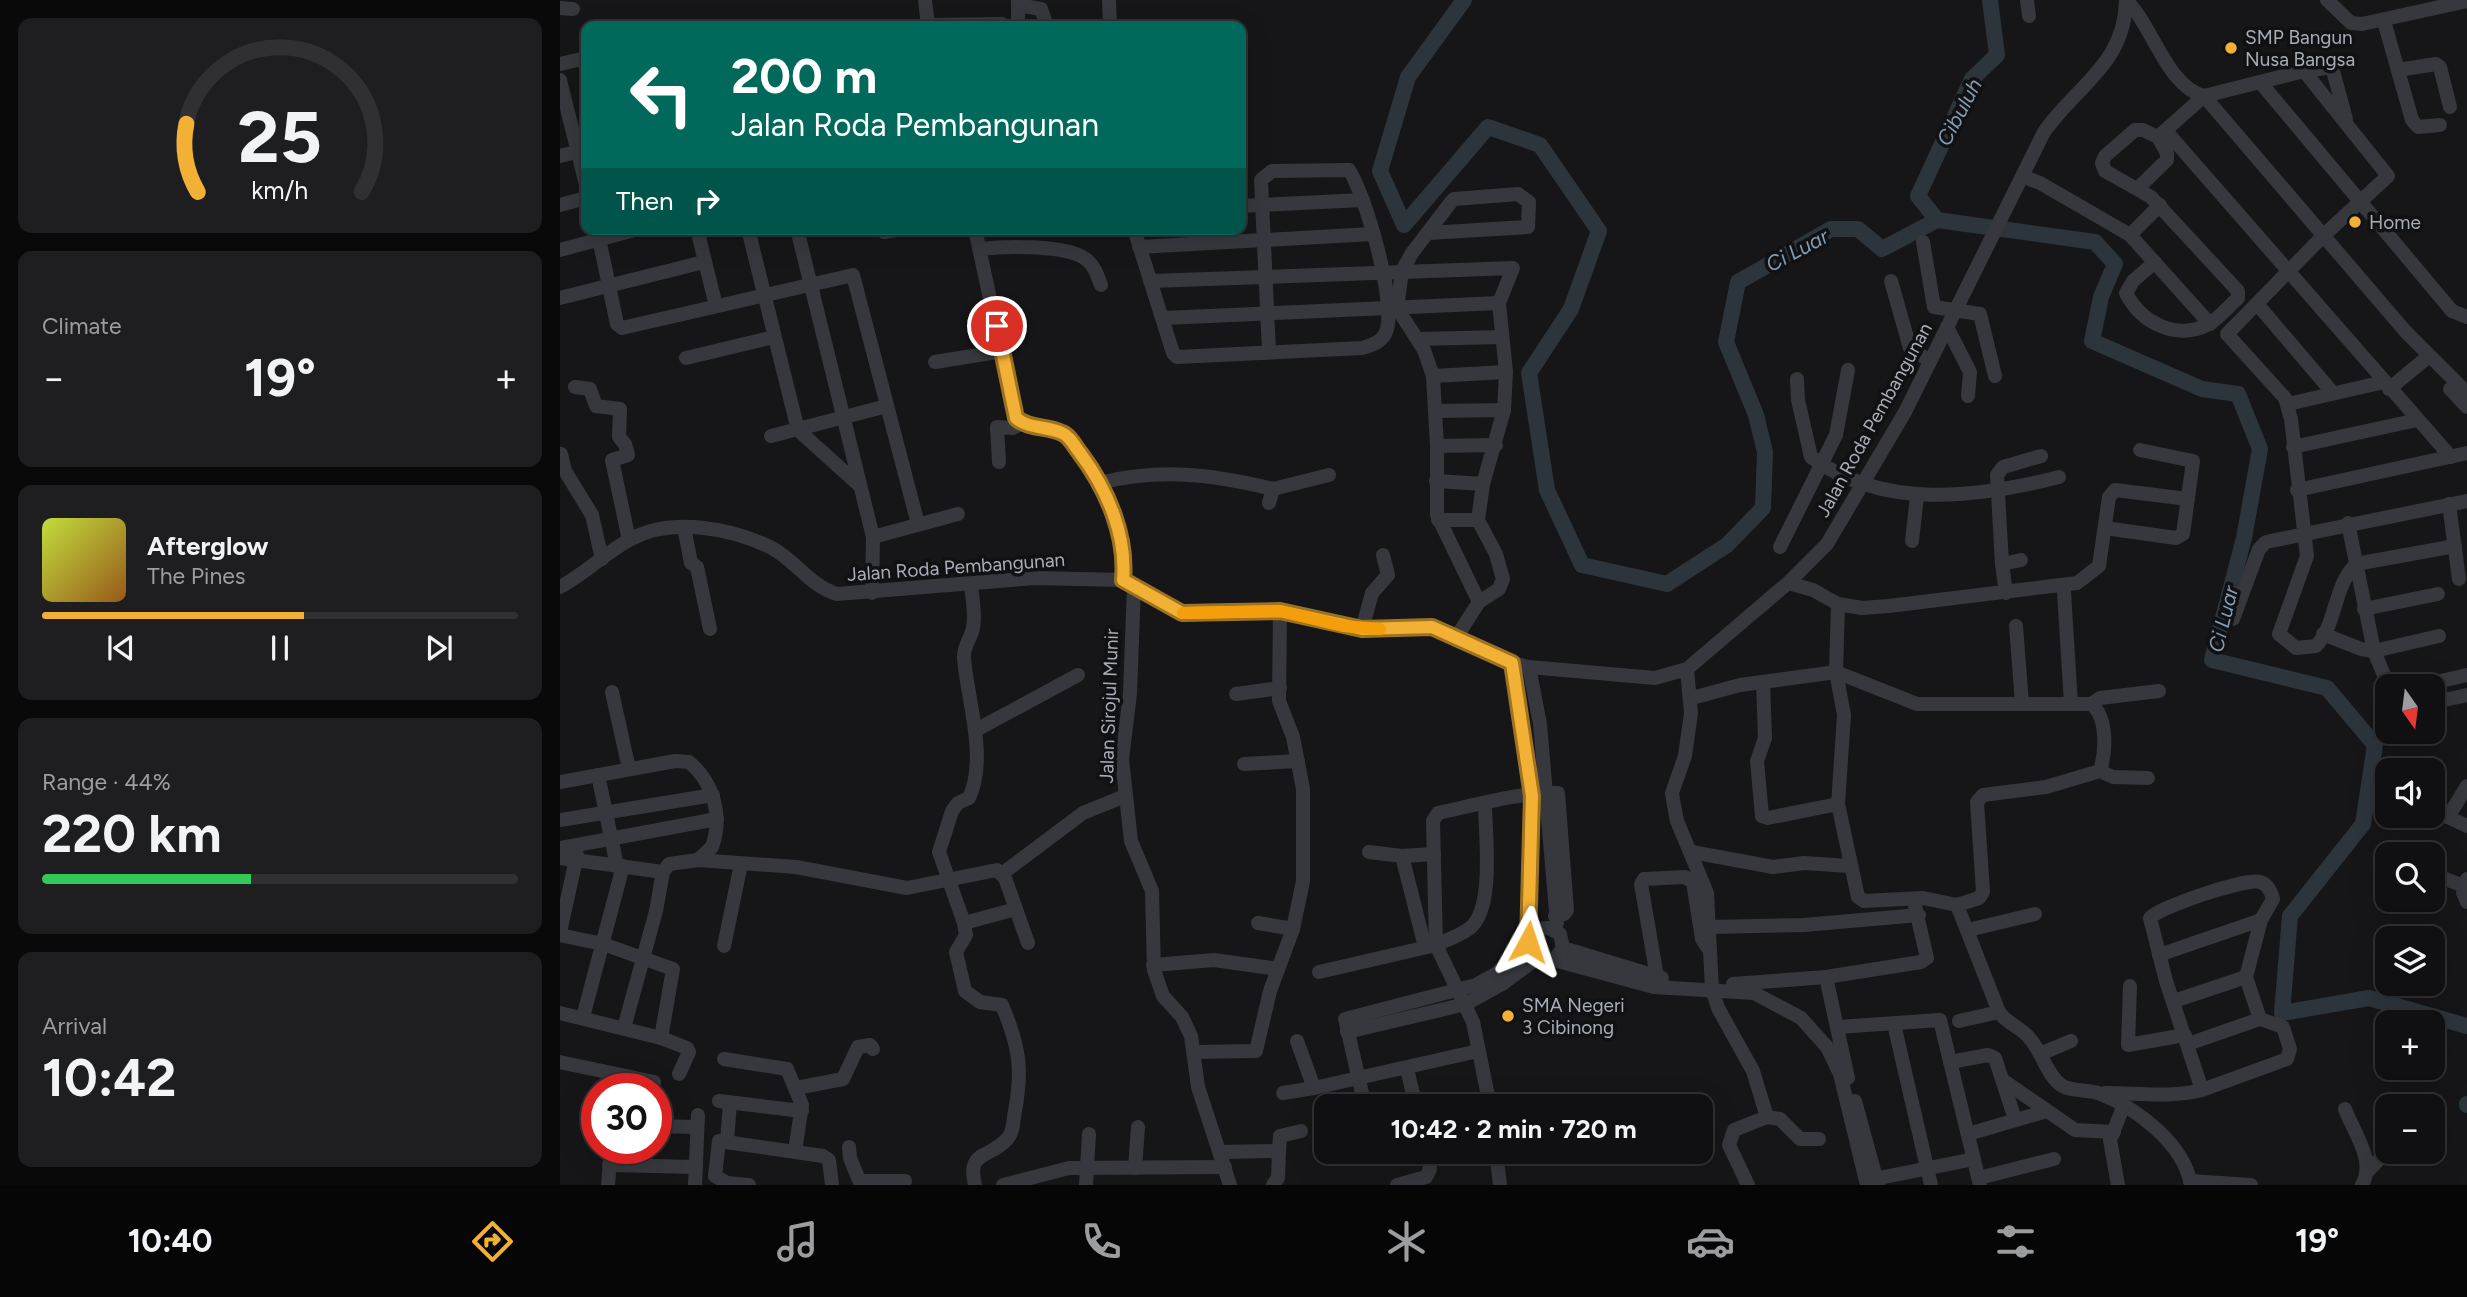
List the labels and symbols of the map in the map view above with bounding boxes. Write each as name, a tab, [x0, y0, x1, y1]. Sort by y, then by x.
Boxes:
place label: SMP Bangun Nusa Bangsa	[2245, 26, 2355, 71]
marker: SMP Bangun Nusa Bangsa	[2223, 40, 2239, 56]
water label: Cibuluh	[1931, 74, 1987, 150]
place label: Home	[2369, 211, 2421, 234]
marker: Home	[2347, 214, 2363, 230]
water label: Ci Luar	[1761, 223, 1833, 277]
pin	[967, 296, 1027, 356]
street label: Jalan Roda Pembangunan	[1811, 319, 1937, 521]
street label: Jalan Roda Pembangunan	[846, 548, 1066, 586]
water label: Ci Luar	[2203, 582, 2243, 655]
street label: Jalan Sirojul Munir	[1095, 628, 1123, 784]
north arrow	[2375, 674, 2445, 744]
position arrow	[1491, 905, 1565, 979]
place label: SMA Negeri 3 Cibinong	[1522, 994, 1625, 1039]
marker: SMA Negeri 3 Cibinong	[1500, 1008, 1516, 1024]
speed limit sign: 30	[581, 1073, 672, 1164]

